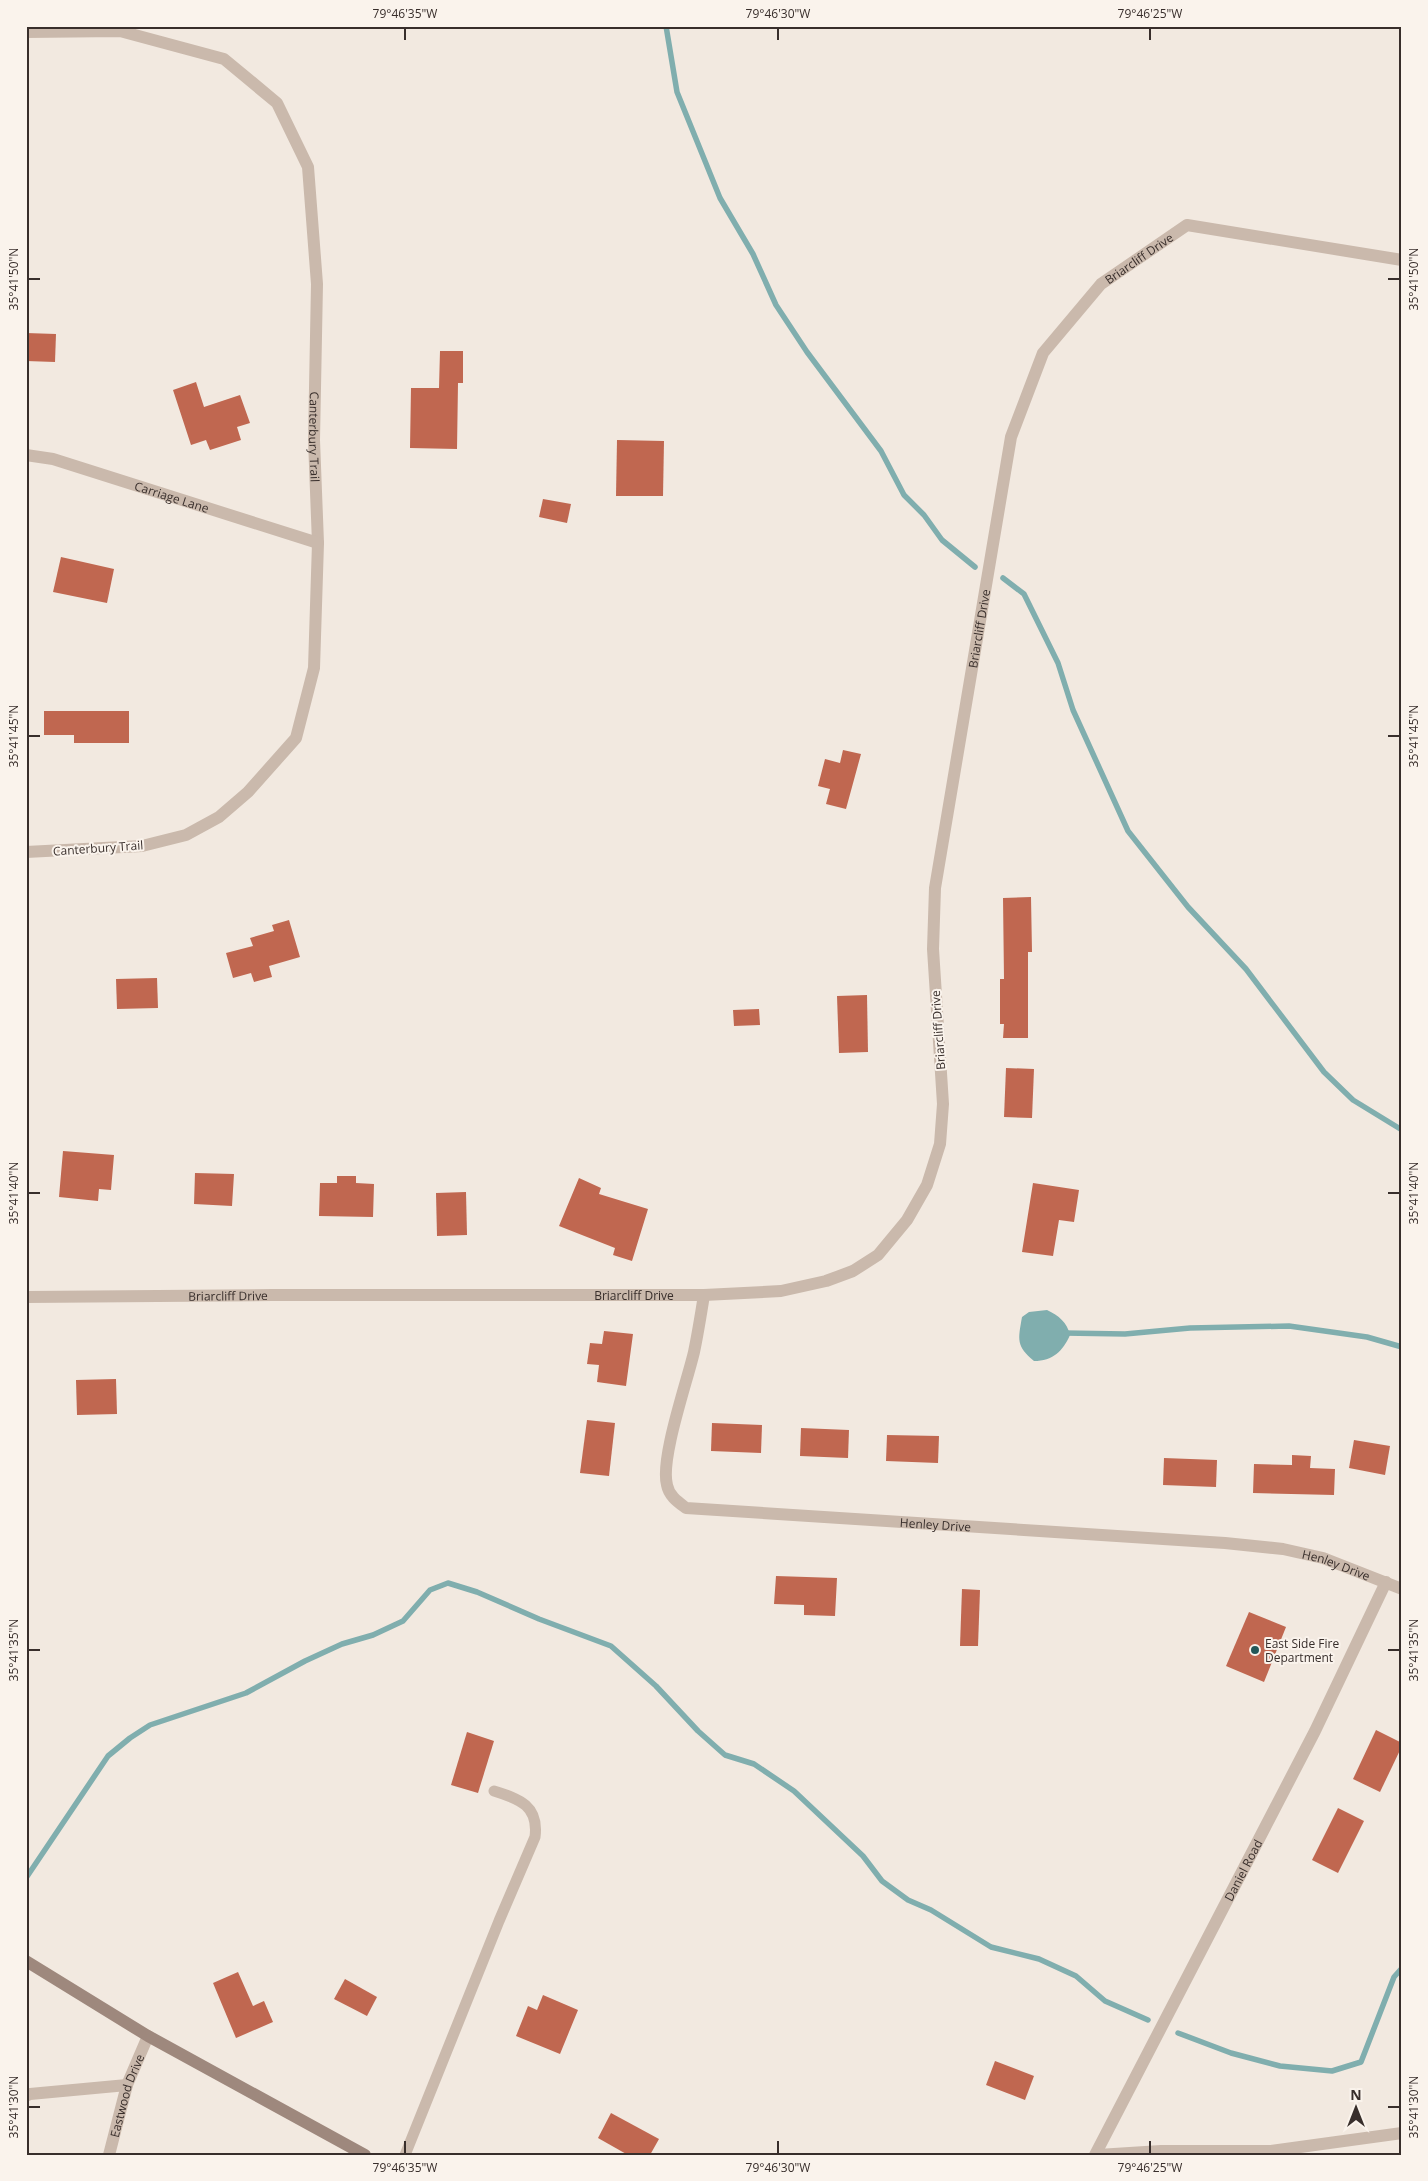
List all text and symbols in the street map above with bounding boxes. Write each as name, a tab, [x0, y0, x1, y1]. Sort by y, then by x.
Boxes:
text: 79°46'35"W	[373, 5, 437, 22]
text: 79°46'30"W	[746, 5, 810, 22]
text: 79°46'25"W	[1118, 5, 1182, 22]
street label: Briarcliff Drive	[1101, 228, 1177, 288]
text: 35°41'50"N	[5, 248, 22, 310]
text: 35°41'50"N	[1405, 248, 1422, 310]
street label: Canterbury Trail	[305, 392, 324, 482]
street label: Carriage Lane	[133, 477, 211, 517]
street label: Briarcliff Drive	[964, 588, 994, 669]
text: 35°41'45"N	[5, 705, 22, 767]
text: 35°41'45"N	[1405, 705, 1422, 767]
street label: Canterbury Trail	[52, 836, 144, 860]
street label: Briarcliff Drive	[927, 989, 949, 1070]
text: 35°41'40"N	[5, 1162, 22, 1224]
text: 35°41'40"N	[1405, 1162, 1422, 1224]
street label: Briarcliff Drive	[188, 1287, 268, 1304]
street label: Briarcliff Drive	[594, 1287, 674, 1304]
street label: Henley Drive	[899, 1513, 972, 1535]
street label: Henley Drive	[1301, 1545, 1373, 1584]
text: 35°41'35"N	[5, 1619, 22, 1681]
text: 35°41'35"N	[1405, 1619, 1422, 1681]
place label: East Side Fire Department	[1265, 1635, 1339, 1666]
marker: East Side Fire Department	[1249, 1644, 1261, 1656]
street label: Daniel Road	[1220, 1836, 1266, 1904]
street label: Eastwood Drive	[105, 2051, 148, 2139]
text: 35°41'30"N	[5, 2076, 22, 2138]
text: 35°41'30"N	[1405, 2076, 1422, 2138]
north arrow	[1330, 2084, 1380, 2134]
text: N	[1350, 2085, 1362, 2104]
text: 79°46'35"W	[373, 2159, 437, 2176]
text: 79°46'30"W	[746, 2159, 810, 2176]
text: 79°46'25"W	[1118, 2159, 1182, 2176]

